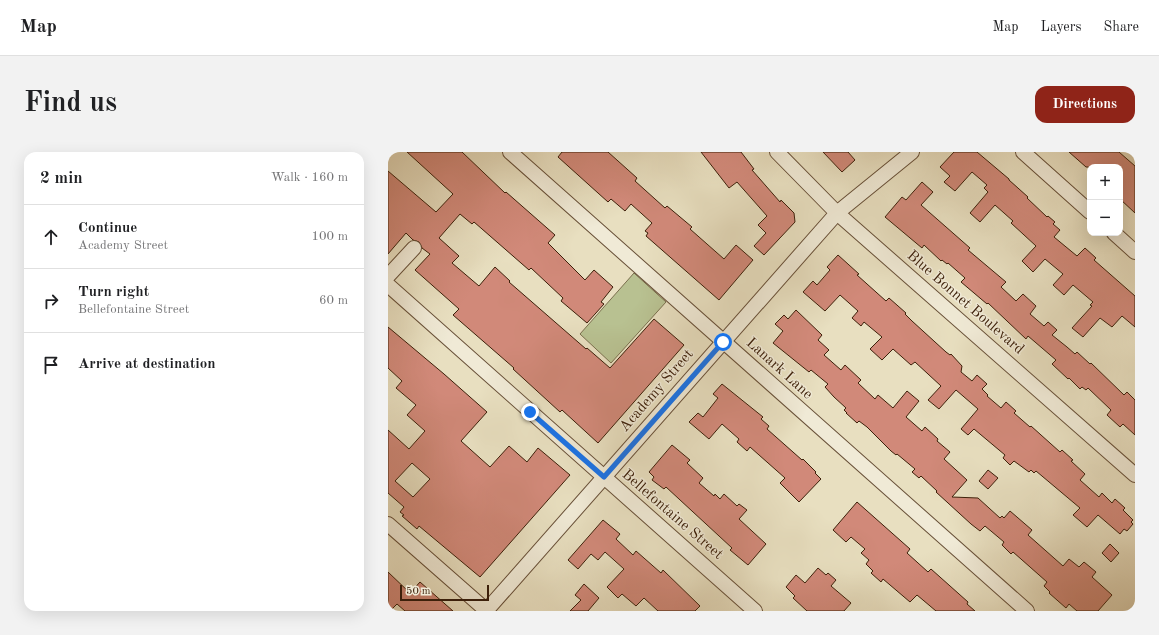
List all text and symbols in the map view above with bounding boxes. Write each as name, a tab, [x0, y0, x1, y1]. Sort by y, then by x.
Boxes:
text: Map	[20, 18, 57, 37]
text: Map	[993, 20, 1019, 34]
text: Layers	[1041, 20, 1082, 34]
text: Share	[1104, 20, 1139, 34]
button: Directions	[1035, 86, 1135, 123]
text: Find us	[24, 90, 117, 118]
map controls	[1087, 164, 1123, 236]
button: +	[1087, 164, 1123, 200]
text: 2 min	[40, 170, 83, 187]
text: Walk · 160 m	[271, 171, 348, 184]
button: −	[1087, 200, 1123, 236]
text: Continue	[78, 221, 137, 236]
icon: ahead	[40, 226, 62, 248]
text: 100 m	[311, 230, 348, 243]
text: Academy Street	[78, 239, 168, 252]
street label: Blue Bonnet Boulevard	[904, 248, 1026, 358]
text: Turn right	[78, 285, 149, 300]
icon: right	[40, 290, 62, 312]
text: 60 m	[319, 294, 348, 307]
text: Bellefontaine Street	[78, 303, 189, 316]
route start	[714, 333, 732, 351]
street label: Lanark Lane	[743, 335, 815, 403]
street label: Academy Street	[617, 347, 697, 435]
icon: arrive	[40, 354, 62, 376]
text: Arrive at destination	[78, 357, 216, 372]
route end	[521, 403, 539, 421]
street label: Bellefontaine Street	[619, 467, 725, 563]
scale bar	[400, 583, 489, 602]
text: 50 m	[406, 586, 431, 597]

